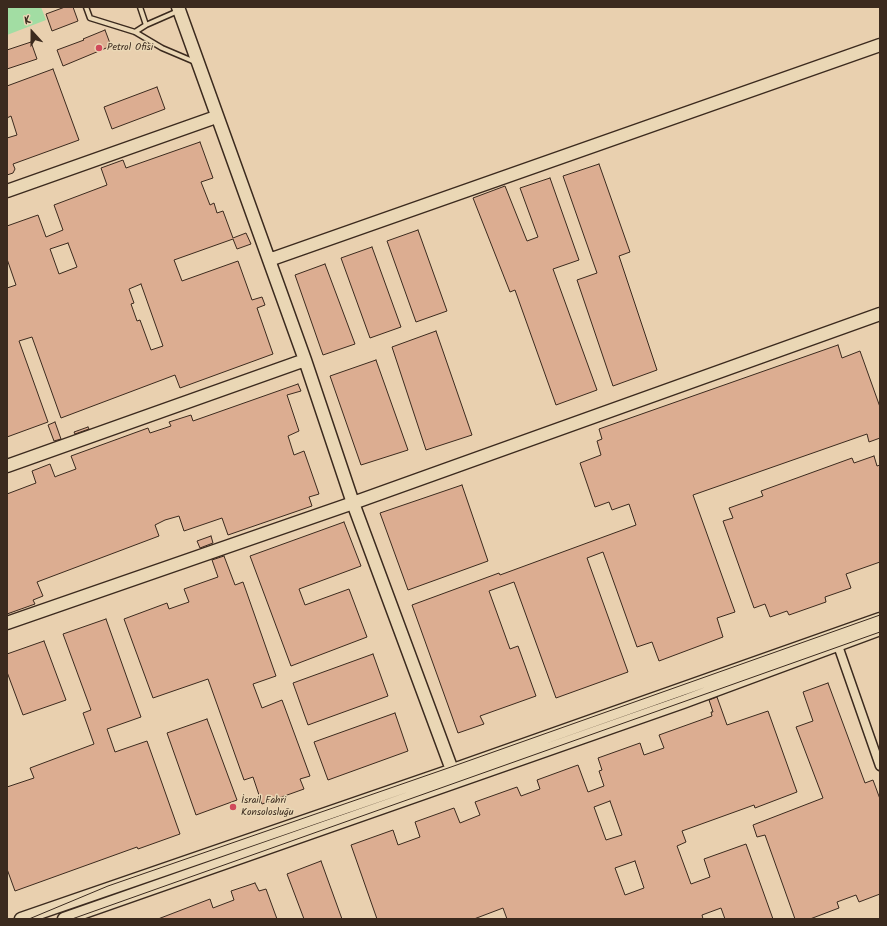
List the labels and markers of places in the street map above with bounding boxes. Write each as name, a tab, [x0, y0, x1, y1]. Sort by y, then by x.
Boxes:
place label: Petrol Ofisi	[107, 42, 153, 54]
marker: Petrol Ofisi	[94, 43, 104, 53]
place label: İsrail Fahri Konsolosluğu	[241, 795, 294, 818]
marker: İsrail Fahri Konsolosluğu	[228, 802, 238, 812]

